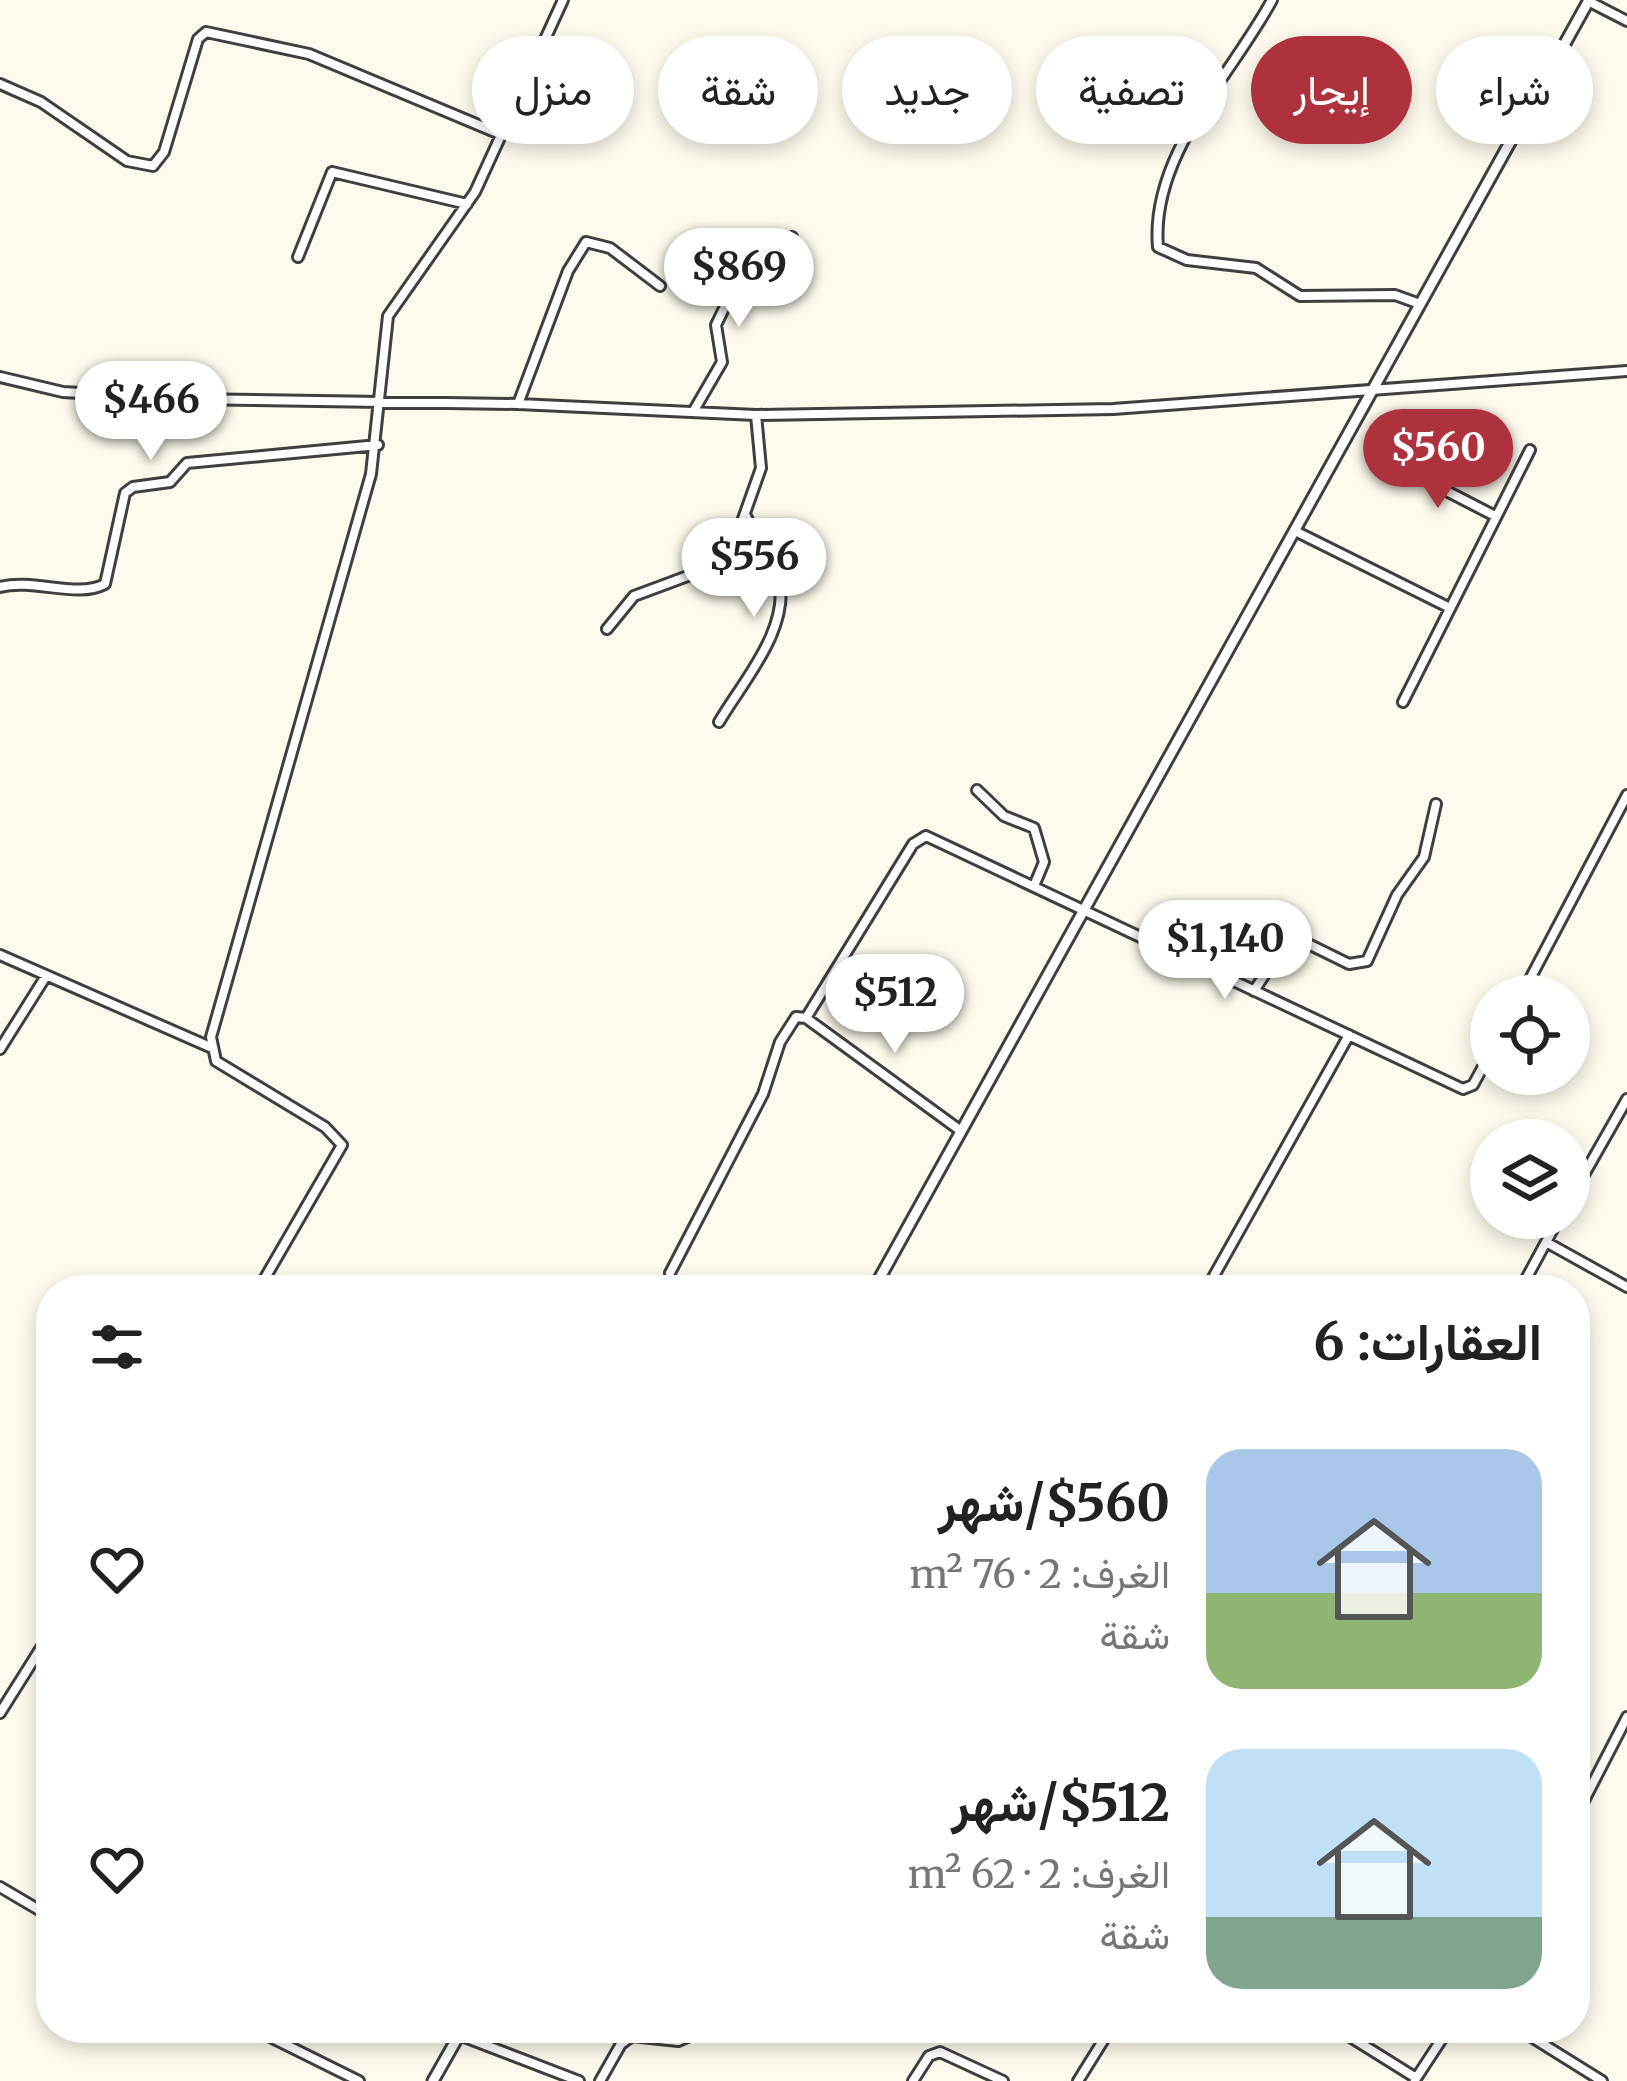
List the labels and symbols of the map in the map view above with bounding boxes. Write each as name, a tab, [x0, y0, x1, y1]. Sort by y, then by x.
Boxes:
pin: $869	[668, 228, 810, 330]
pin: $466	[80, 361, 222, 463]
pin: $560	[1367, 409, 1509, 511]
pin: $556	[683, 518, 825, 620]
pin: $1,140	[1127, 900, 1323, 1002]
pin: $512	[824, 954, 966, 1056]

